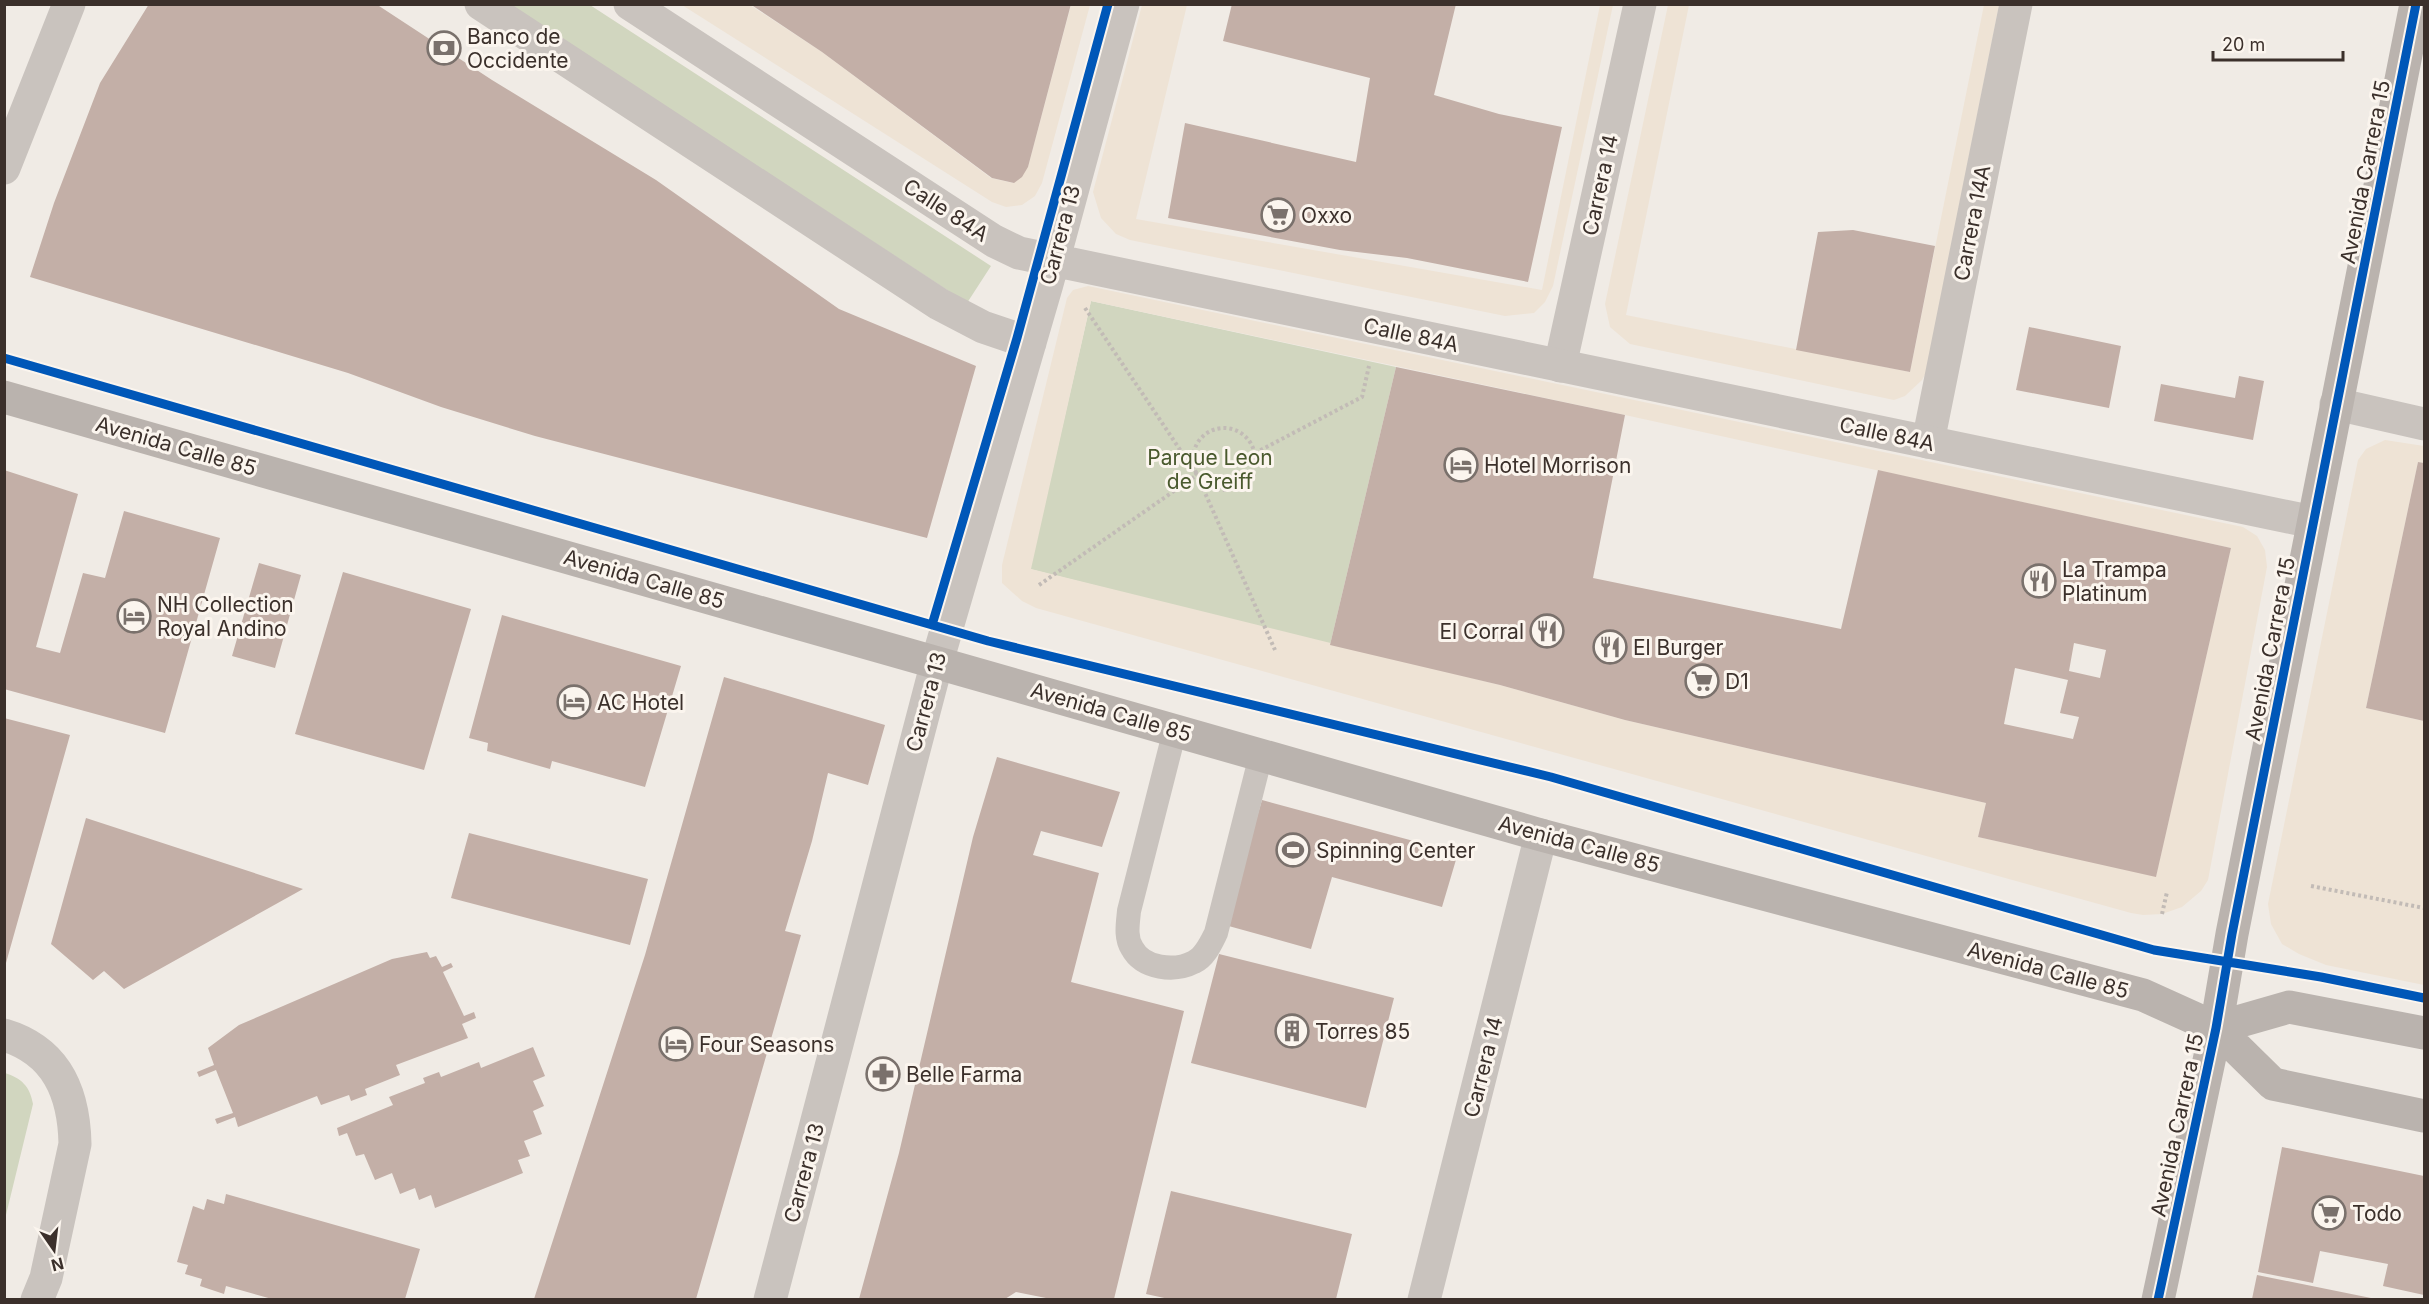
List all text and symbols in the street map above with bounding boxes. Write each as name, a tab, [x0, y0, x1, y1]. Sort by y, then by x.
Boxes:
place label: Banco de Occidente	[467, 24, 569, 73]
scale bar	[2213, 24, 2344, 62]
bank icon: Banco de Occidente	[426, 30, 462, 66]
text: 20 m	[2222, 34, 2265, 55]
street label: Avenida Carrera 15	[2335, 78, 2395, 266]
street label: Carrera 14	[1577, 132, 1623, 238]
street label: Carrera 14A	[1949, 163, 1995, 283]
street label: Calle 84A	[899, 173, 993, 247]
street label: Carrera 13	[1035, 182, 1085, 288]
supermarket icon: Oxxo	[1260, 197, 1296, 233]
place label: Oxxo	[1301, 203, 1352, 228]
street label: Calle 84A	[1361, 313, 1461, 357]
street label: Avenida Calle 85	[93, 411, 259, 481]
street label: Calle 84A	[1837, 412, 1937, 456]
park label: Parque Leon de Greiff	[1147, 445, 1273, 494]
hotel icon: Hotel Morrison	[1443, 447, 1479, 483]
place label: Hotel Morrison	[1484, 453, 1631, 478]
street label: Avenida Calle 85	[561, 544, 727, 614]
street label: Avenida Carrera 15	[2240, 555, 2300, 743]
place label: La Trampa Platinum	[2062, 557, 2167, 606]
restaurant icon: La Trampa Platinum	[2021, 563, 2057, 599]
place label: NH Collection Royal Andino	[157, 592, 294, 641]
hotel icon: NH Collection Royal Andino	[116, 598, 152, 634]
restaurant icon: El Corral	[1529, 613, 1565, 649]
place label: El Corral	[1439, 619, 1524, 644]
restaurant icon: El Burger	[1592, 629, 1628, 665]
place label: El Burger	[1633, 635, 1723, 660]
street label: Carrera 13	[901, 649, 951, 755]
supermarket icon: D1	[1684, 663, 1720, 699]
place label: D1	[1725, 669, 1749, 694]
street label: Avenida Calle 85	[1028, 677, 1194, 747]
hotel icon: AC Hotel	[556, 684, 592, 720]
place label: AC Hotel	[597, 690, 684, 715]
street label: Avenida Calle 85	[1496, 810, 1662, 878]
sports icon: Spinning Center	[1275, 832, 1311, 868]
place label: Spinning Center	[1316, 838, 1475, 863]
street label: Avenida Calle 85	[1965, 936, 2131, 1004]
building icon: Torres 85	[1274, 1013, 1310, 1049]
street label: Carrera 14	[1458, 1014, 1508, 1120]
place label: Torres 85	[1315, 1019, 1410, 1044]
hotel icon: Four Seasons	[658, 1026, 694, 1062]
street label: Avenida Carrera 15	[2145, 1031, 2209, 1219]
place label: Four Seasons	[699, 1032, 834, 1057]
pharmacy icon: Belle Farma	[865, 1056, 901, 1092]
place label: Belle Farma	[906, 1062, 1022, 1087]
street label: Carrera 13	[779, 1120, 829, 1226]
supermarket icon: Todo	[2311, 1195, 2347, 1231]
place label: Todo	[2352, 1201, 2402, 1226]
north arrow	[24, 1220, 84, 1280]
text: N	[49, 1253, 66, 1276]

